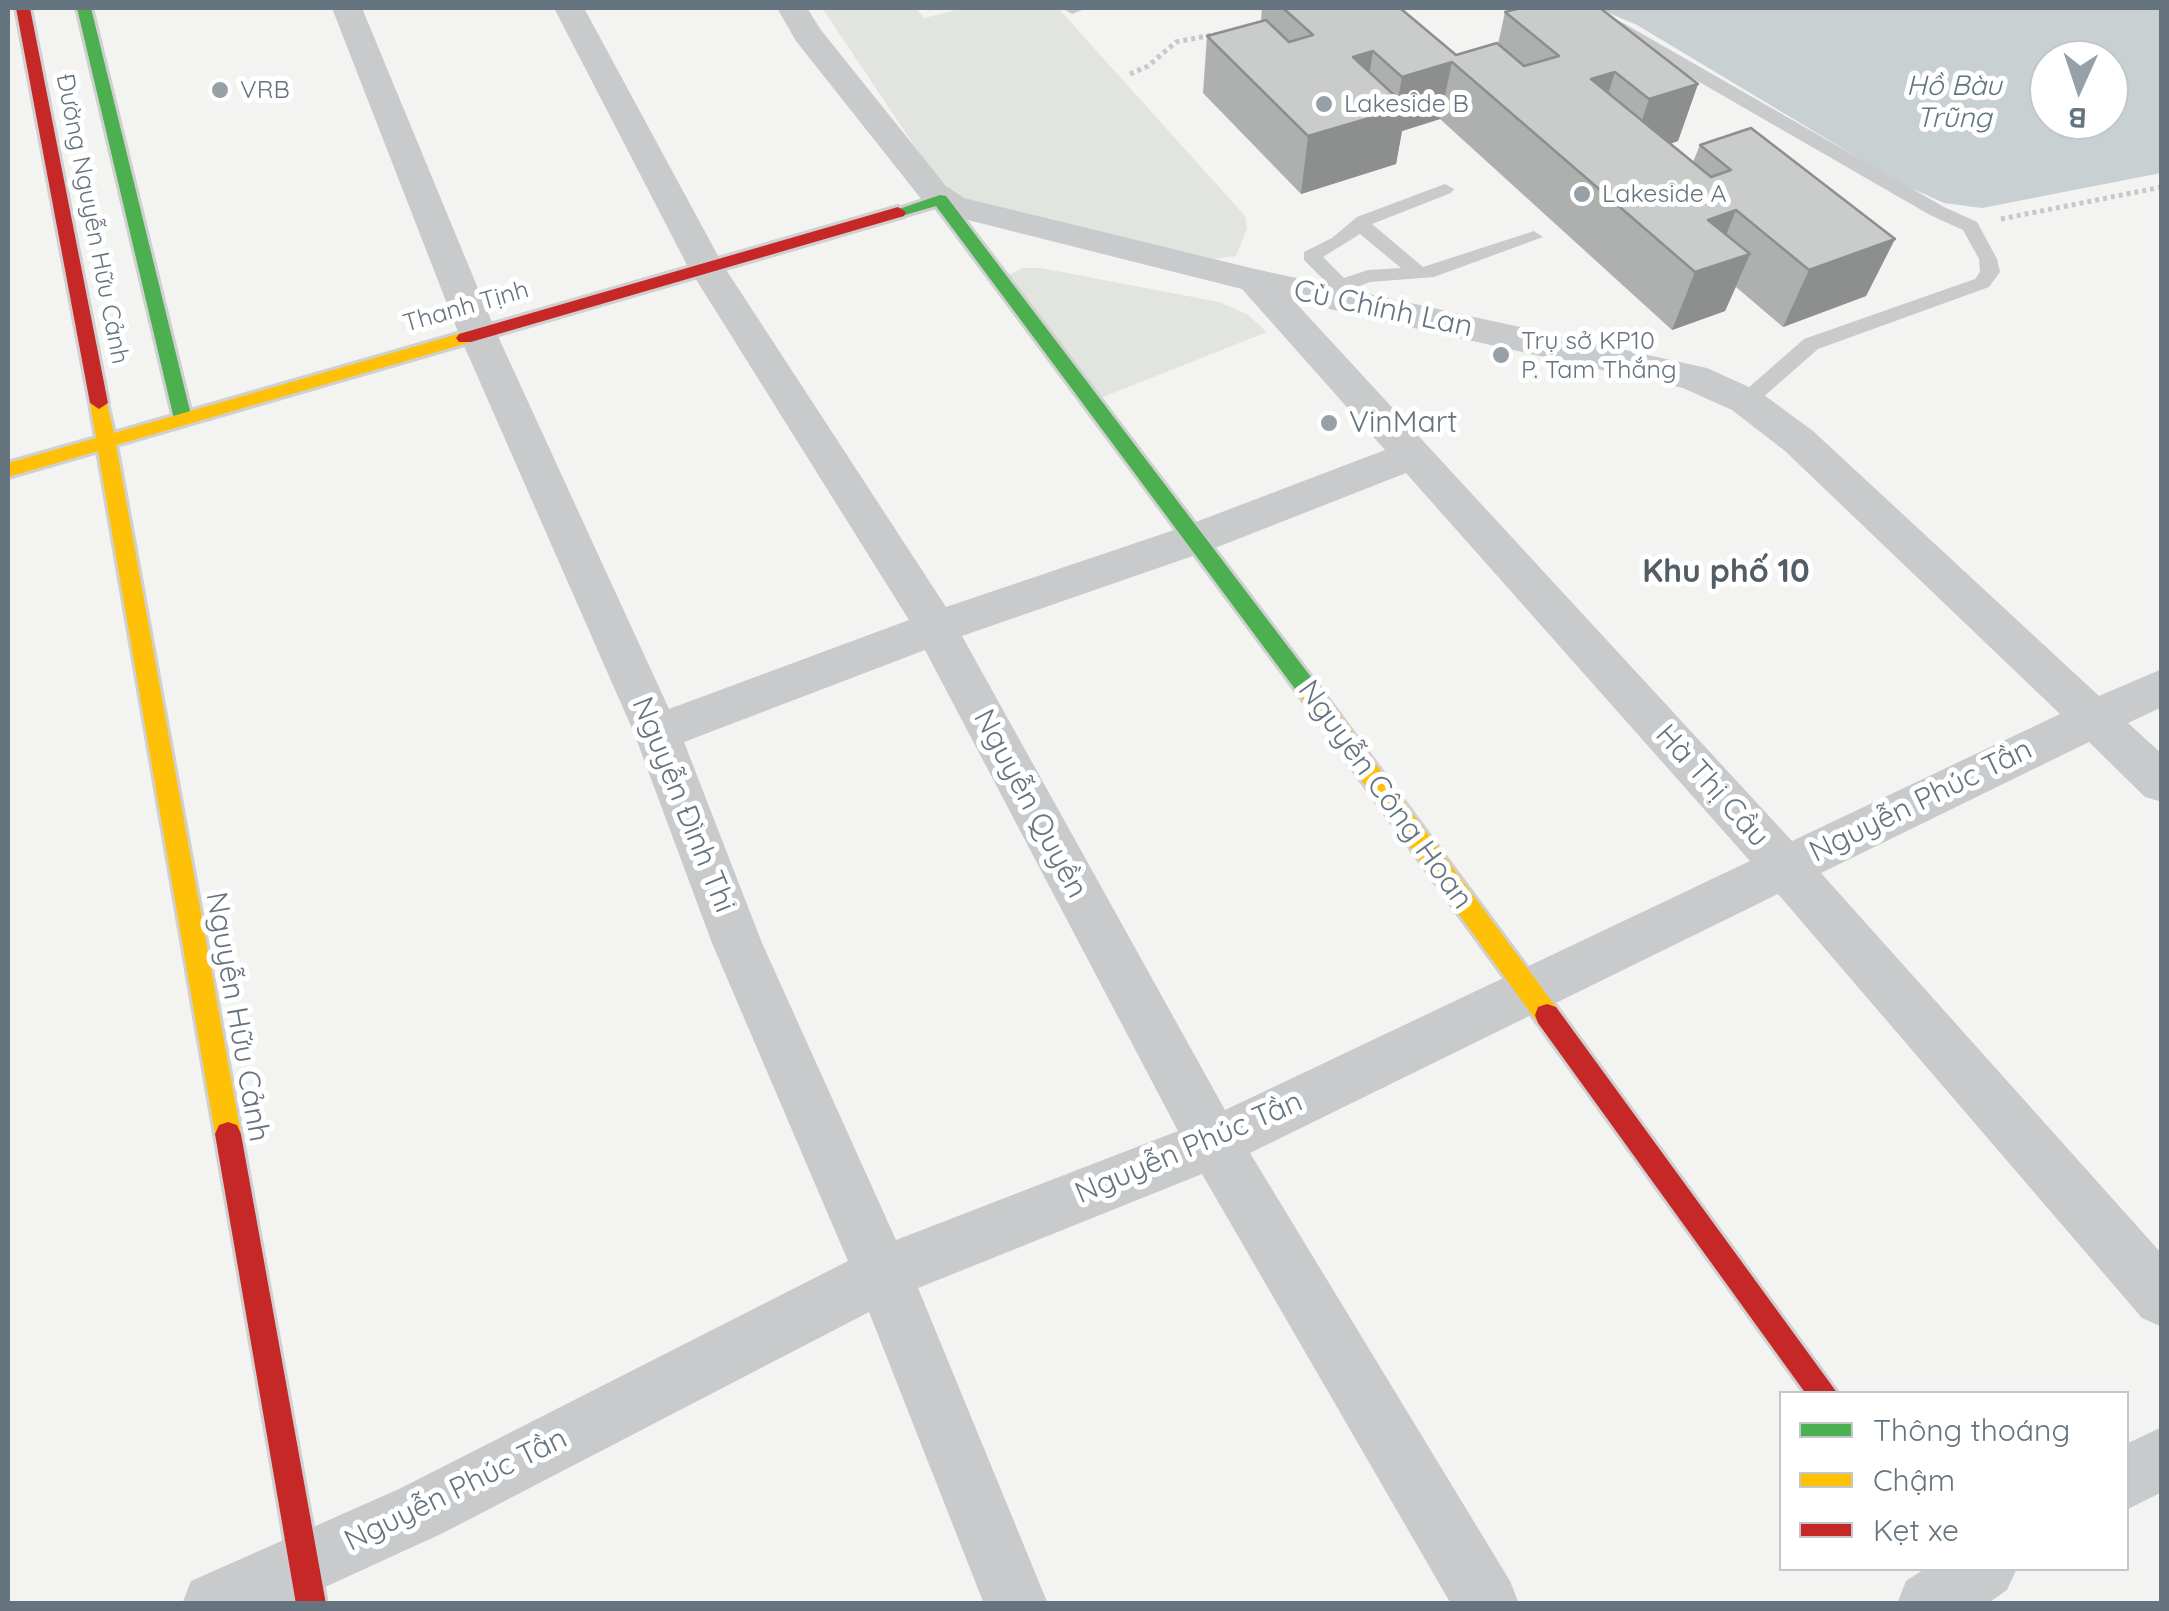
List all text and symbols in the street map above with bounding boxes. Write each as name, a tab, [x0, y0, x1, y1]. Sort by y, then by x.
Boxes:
north arrow	[2029, 40, 2129, 140]
water label: Hồ Bàu Trũng	[1906, 70, 2002, 136]
street label: Đường Nguyễn Hữu Cảnh	[49, 71, 135, 367]
place label: VRB	[240, 75, 290, 105]
marker: VRB	[209, 79, 231, 101]
place label: Lakeside B	[1344, 89, 1469, 119]
marker: Lakeside B	[1313, 93, 1335, 115]
text: B	[2067, 101, 2088, 136]
place label: Lakeside A	[1602, 179, 1727, 209]
marker: Lakeside A	[1571, 183, 1593, 205]
street label: Cù Chính Lan	[1290, 272, 1476, 346]
street label: Thanh Tịnh	[400, 275, 532, 339]
place label: Trụ sở KP10 P. Tam Thắng	[1521, 326, 1677, 385]
marker: Trụ sở KP10 P. Tam Thắng	[1490, 344, 1512, 366]
place label: VinMart	[1349, 405, 1457, 441]
marker: VinMart	[1318, 412, 1340, 434]
district label: Khu phố 10	[1642, 553, 1810, 591]
street label: Nguyễn Công Hoan	[1290, 674, 1480, 916]
street label: Nguyễn Đình Thi	[623, 692, 743, 918]
street label: Nguyễn Quyền	[965, 704, 1095, 904]
street label: Hà Thị Cầu	[1648, 717, 1776, 855]
street label: Nguyễn Phúc Tần	[1804, 732, 2038, 870]
street label: Nguyễn Hữu Cảnh	[197, 889, 277, 1145]
street label: Nguyễn Phúc Tần	[1070, 1084, 1308, 1212]
legend	[1779, 1391, 2129, 1571]
text: Thông thoáng	[1873, 1411, 2070, 1449]
street label: Nguyễn Phúc Tần	[339, 1421, 573, 1559]
text: Chậm	[1873, 1461, 1955, 1499]
text: Kẹt xe	[1873, 1511, 1959, 1549]

